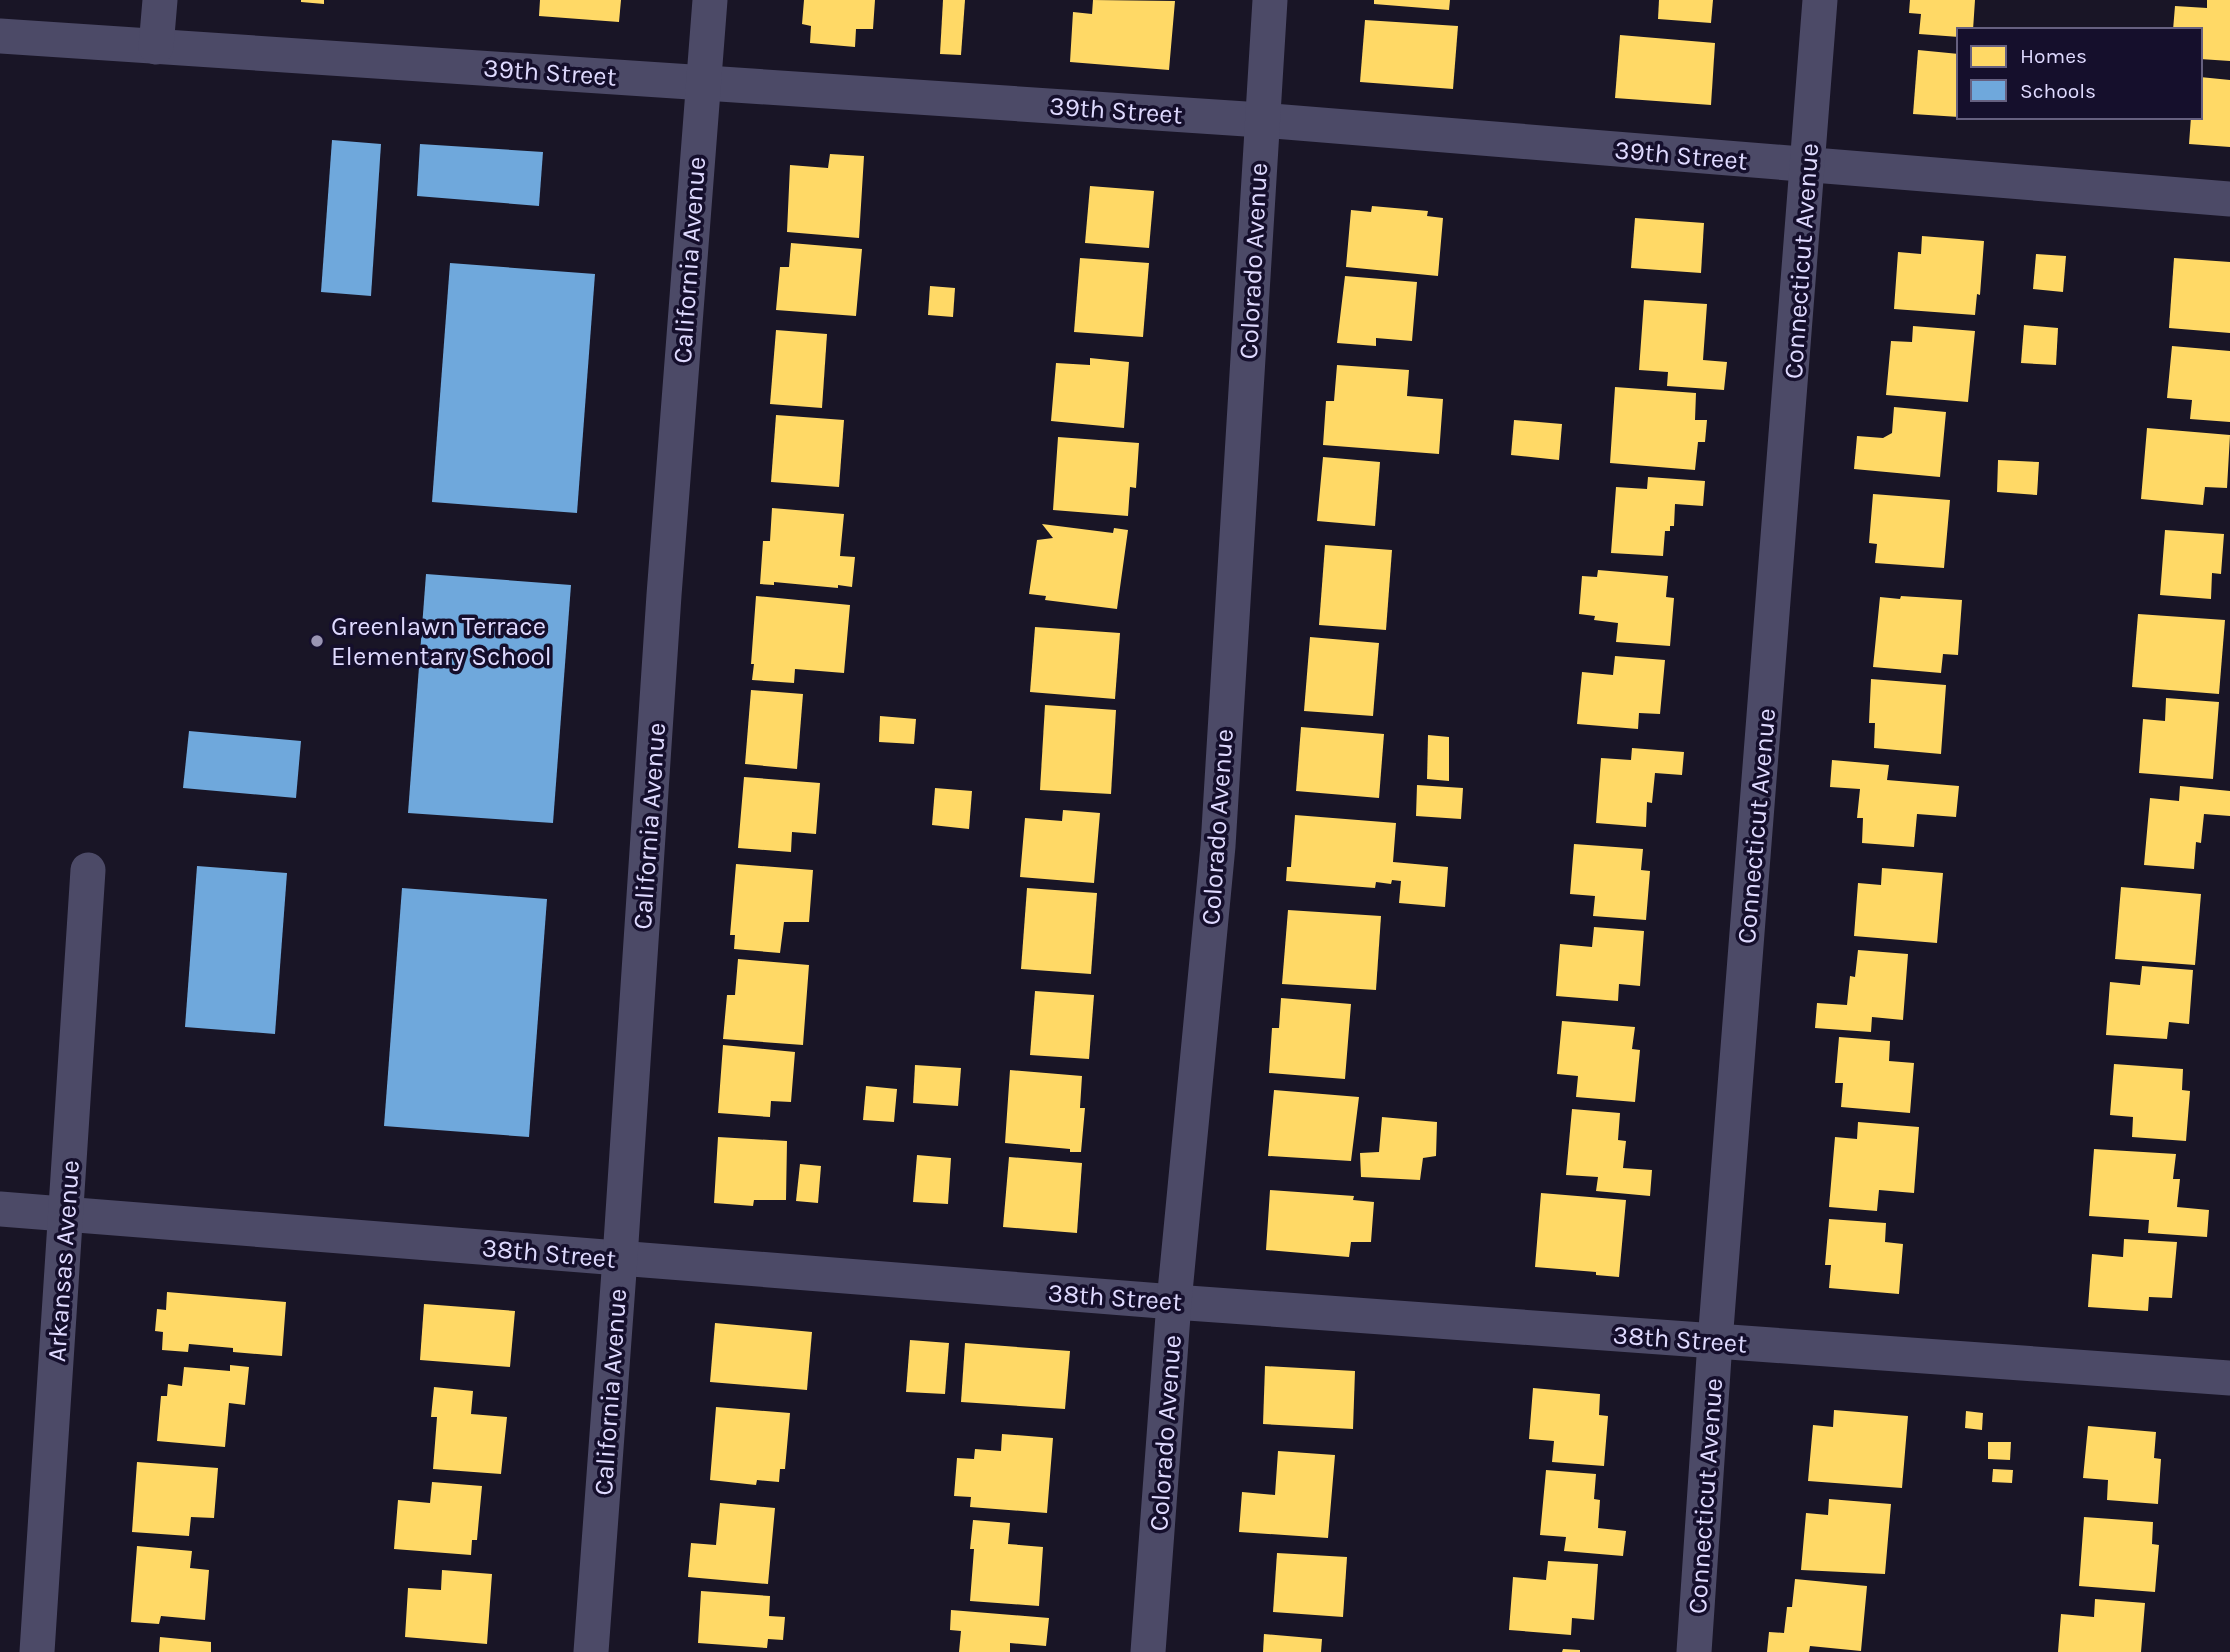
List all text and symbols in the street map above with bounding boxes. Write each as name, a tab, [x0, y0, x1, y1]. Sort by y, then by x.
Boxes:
legend	[1957, 28, 2202, 119]
text: Homes	[2020, 44, 2087, 68]
street label: 39th Street	[482, 52, 618, 93]
text: Schools	[2020, 79, 2096, 103]
street label: 39th Street	[1048, 90, 1184, 131]
street label: 39th Street	[1613, 134, 1749, 177]
street label: Connecticut Avenue	[1778, 142, 1825, 380]
street label: California Avenue	[667, 156, 712, 365]
street label: Colorado Avenue	[1233, 162, 1274, 360]
place label: Greenlawn Terrace Elementary School	[331, 611, 552, 672]
marker: Greenlawn Terrace Elementary School	[309, 633, 325, 649]
street label: Connecticut Avenue	[1731, 707, 1782, 945]
street label: California Avenue	[627, 722, 672, 931]
street label: Colorado Avenue	[1195, 728, 1240, 926]
street label: Arkansas Avenue	[41, 1159, 86, 1363]
street label: 38th Street	[481, 1232, 617, 1275]
street label: 38th Street	[1047, 1277, 1183, 1318]
street label: California Avenue	[588, 1288, 633, 1497]
street label: 38th Street	[1612, 1319, 1748, 1360]
street label: Colorado Avenue	[1143, 1334, 1188, 1532]
street label: Connecticut Avenue	[1682, 1377, 1729, 1615]

